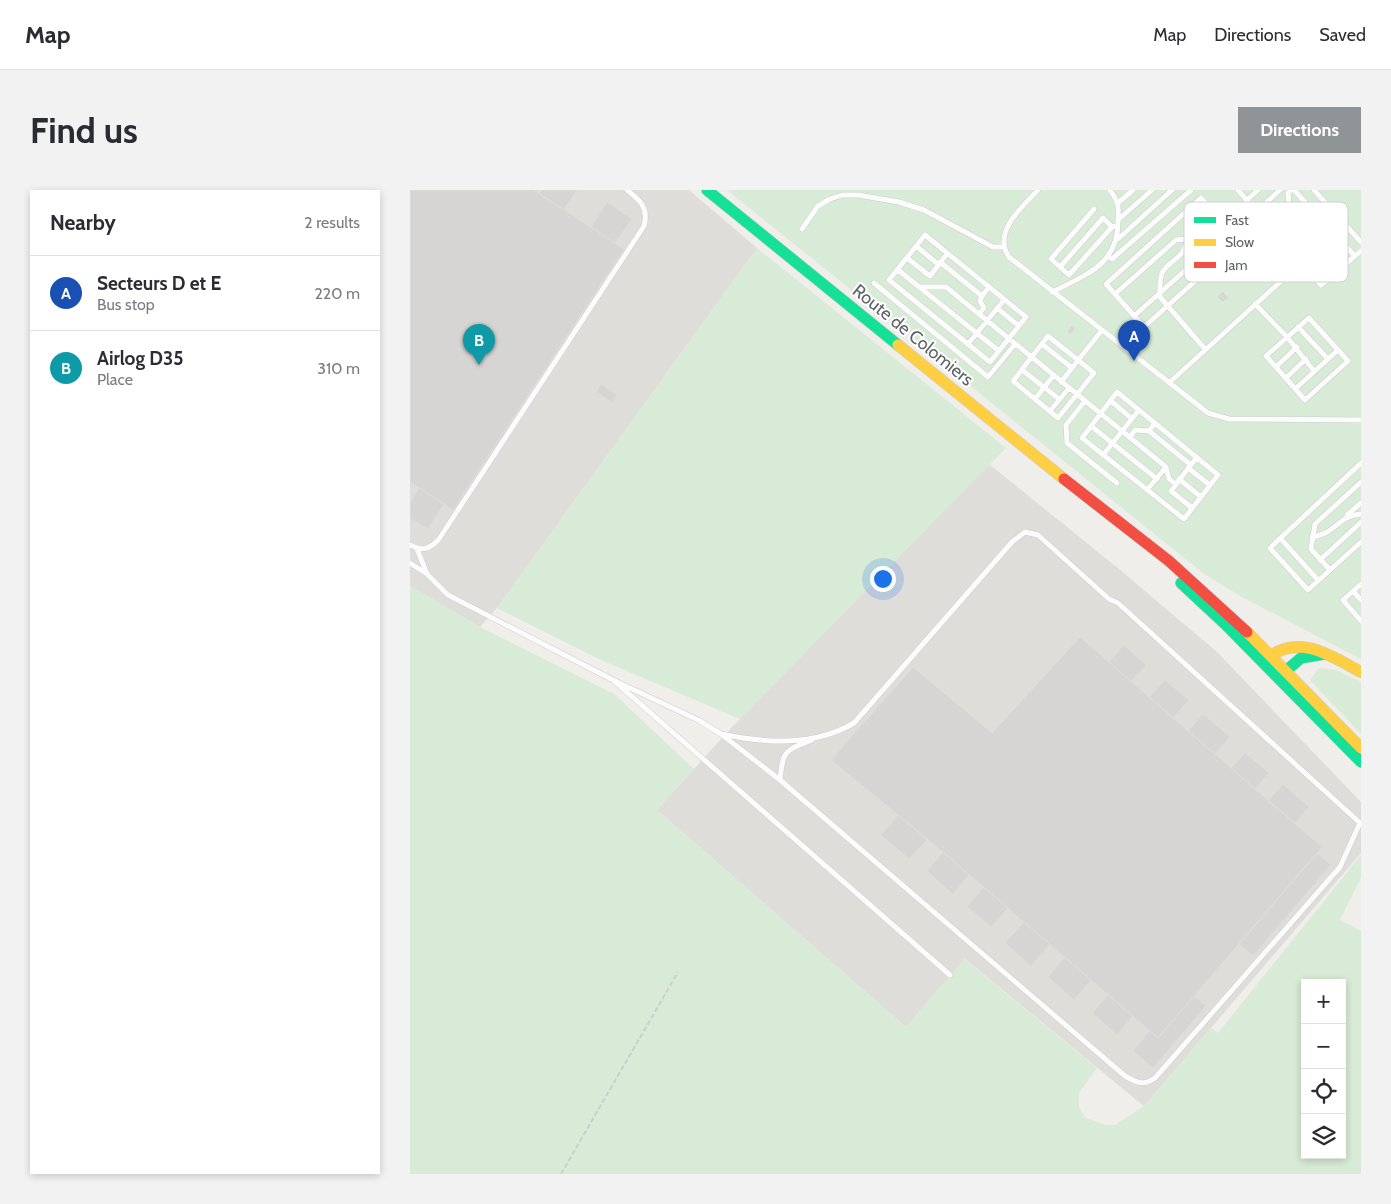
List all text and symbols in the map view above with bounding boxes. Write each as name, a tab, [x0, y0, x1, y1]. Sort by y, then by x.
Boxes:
text: Map	[25, 20, 71, 49]
text: Map	[1153, 24, 1186, 46]
text: Directions	[1214, 24, 1291, 46]
text: Saved	[1319, 24, 1366, 46]
button: Directions	[1238, 107, 1361, 153]
text: Find us	[30, 109, 138, 152]
legend	[1184, 202, 1348, 282]
text: Nearby	[50, 210, 116, 235]
text: Fast	[1225, 211, 1249, 229]
text: 2 results	[304, 213, 360, 232]
text: Slow	[1225, 233, 1254, 251]
text: Jam	[1224, 256, 1247, 274]
text: Secteurs D et E	[97, 272, 221, 295]
street label: Route de Colomiers	[848, 280, 978, 390]
text: A	[61, 284, 71, 303]
text: 220 m	[314, 284, 360, 303]
text: Bus stop	[97, 295, 155, 314]
pin: A	[1118, 320, 1150, 361]
pin: B	[463, 324, 495, 365]
text: Airlog D35	[97, 347, 183, 370]
text: B	[61, 359, 71, 378]
text: 310 m	[317, 359, 360, 378]
text: Place	[97, 370, 133, 389]
your location	[870, 566, 896, 592]
map controls	[1301, 979, 1346, 1159]
button: +	[1301, 979, 1346, 1024]
button: −	[1301, 1024, 1346, 1069]
button: locate	[1301, 1069, 1346, 1114]
button: layers	[1301, 1114, 1346, 1159]

